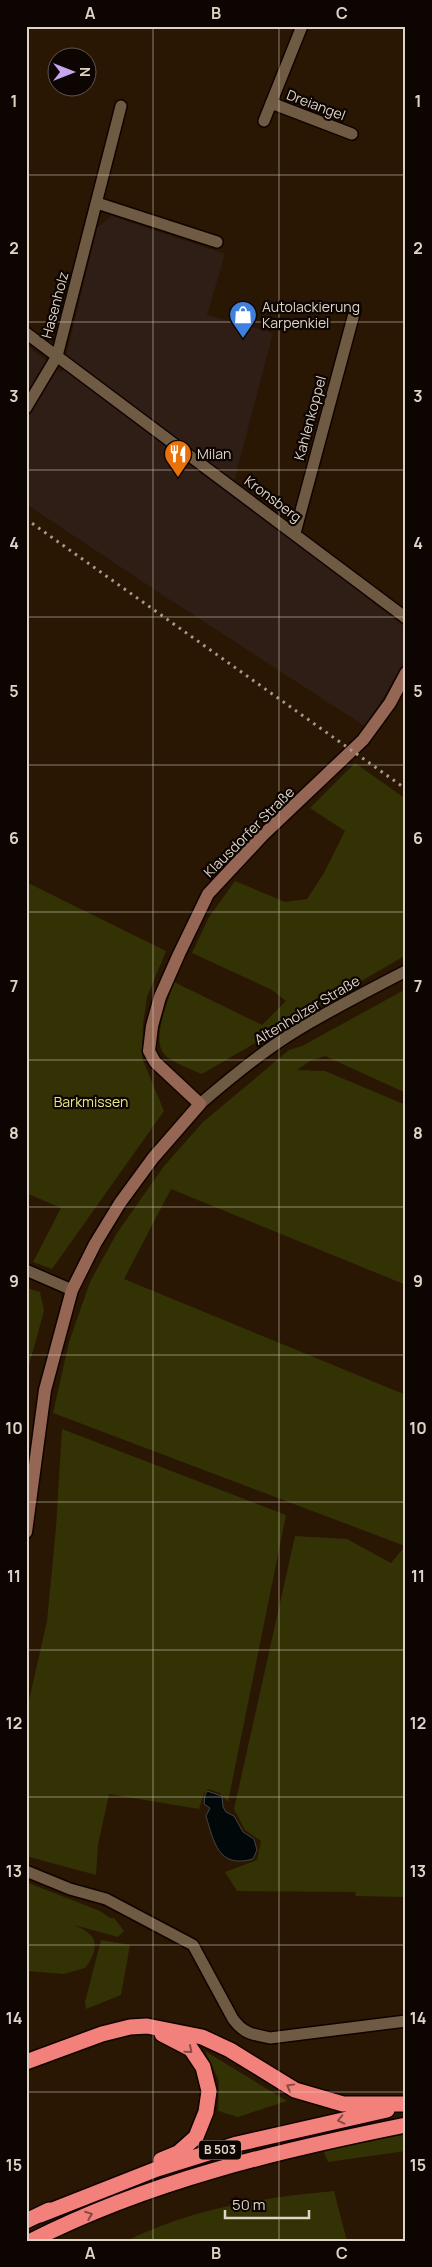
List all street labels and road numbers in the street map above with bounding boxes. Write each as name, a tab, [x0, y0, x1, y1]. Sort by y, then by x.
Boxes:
street label: Dreiangel	[284, 85, 348, 124]
street label: Hasenholz	[37, 269, 73, 340]
street label: Kahlenkoppel	[289, 373, 330, 462]
street label: Kronsberg	[241, 471, 306, 526]
street label: Klausdorfer Straße	[199, 782, 298, 881]
street label: Altenholzer Straße	[250, 971, 363, 1049]
road number: B 503	[199, 2140, 241, 2160]

